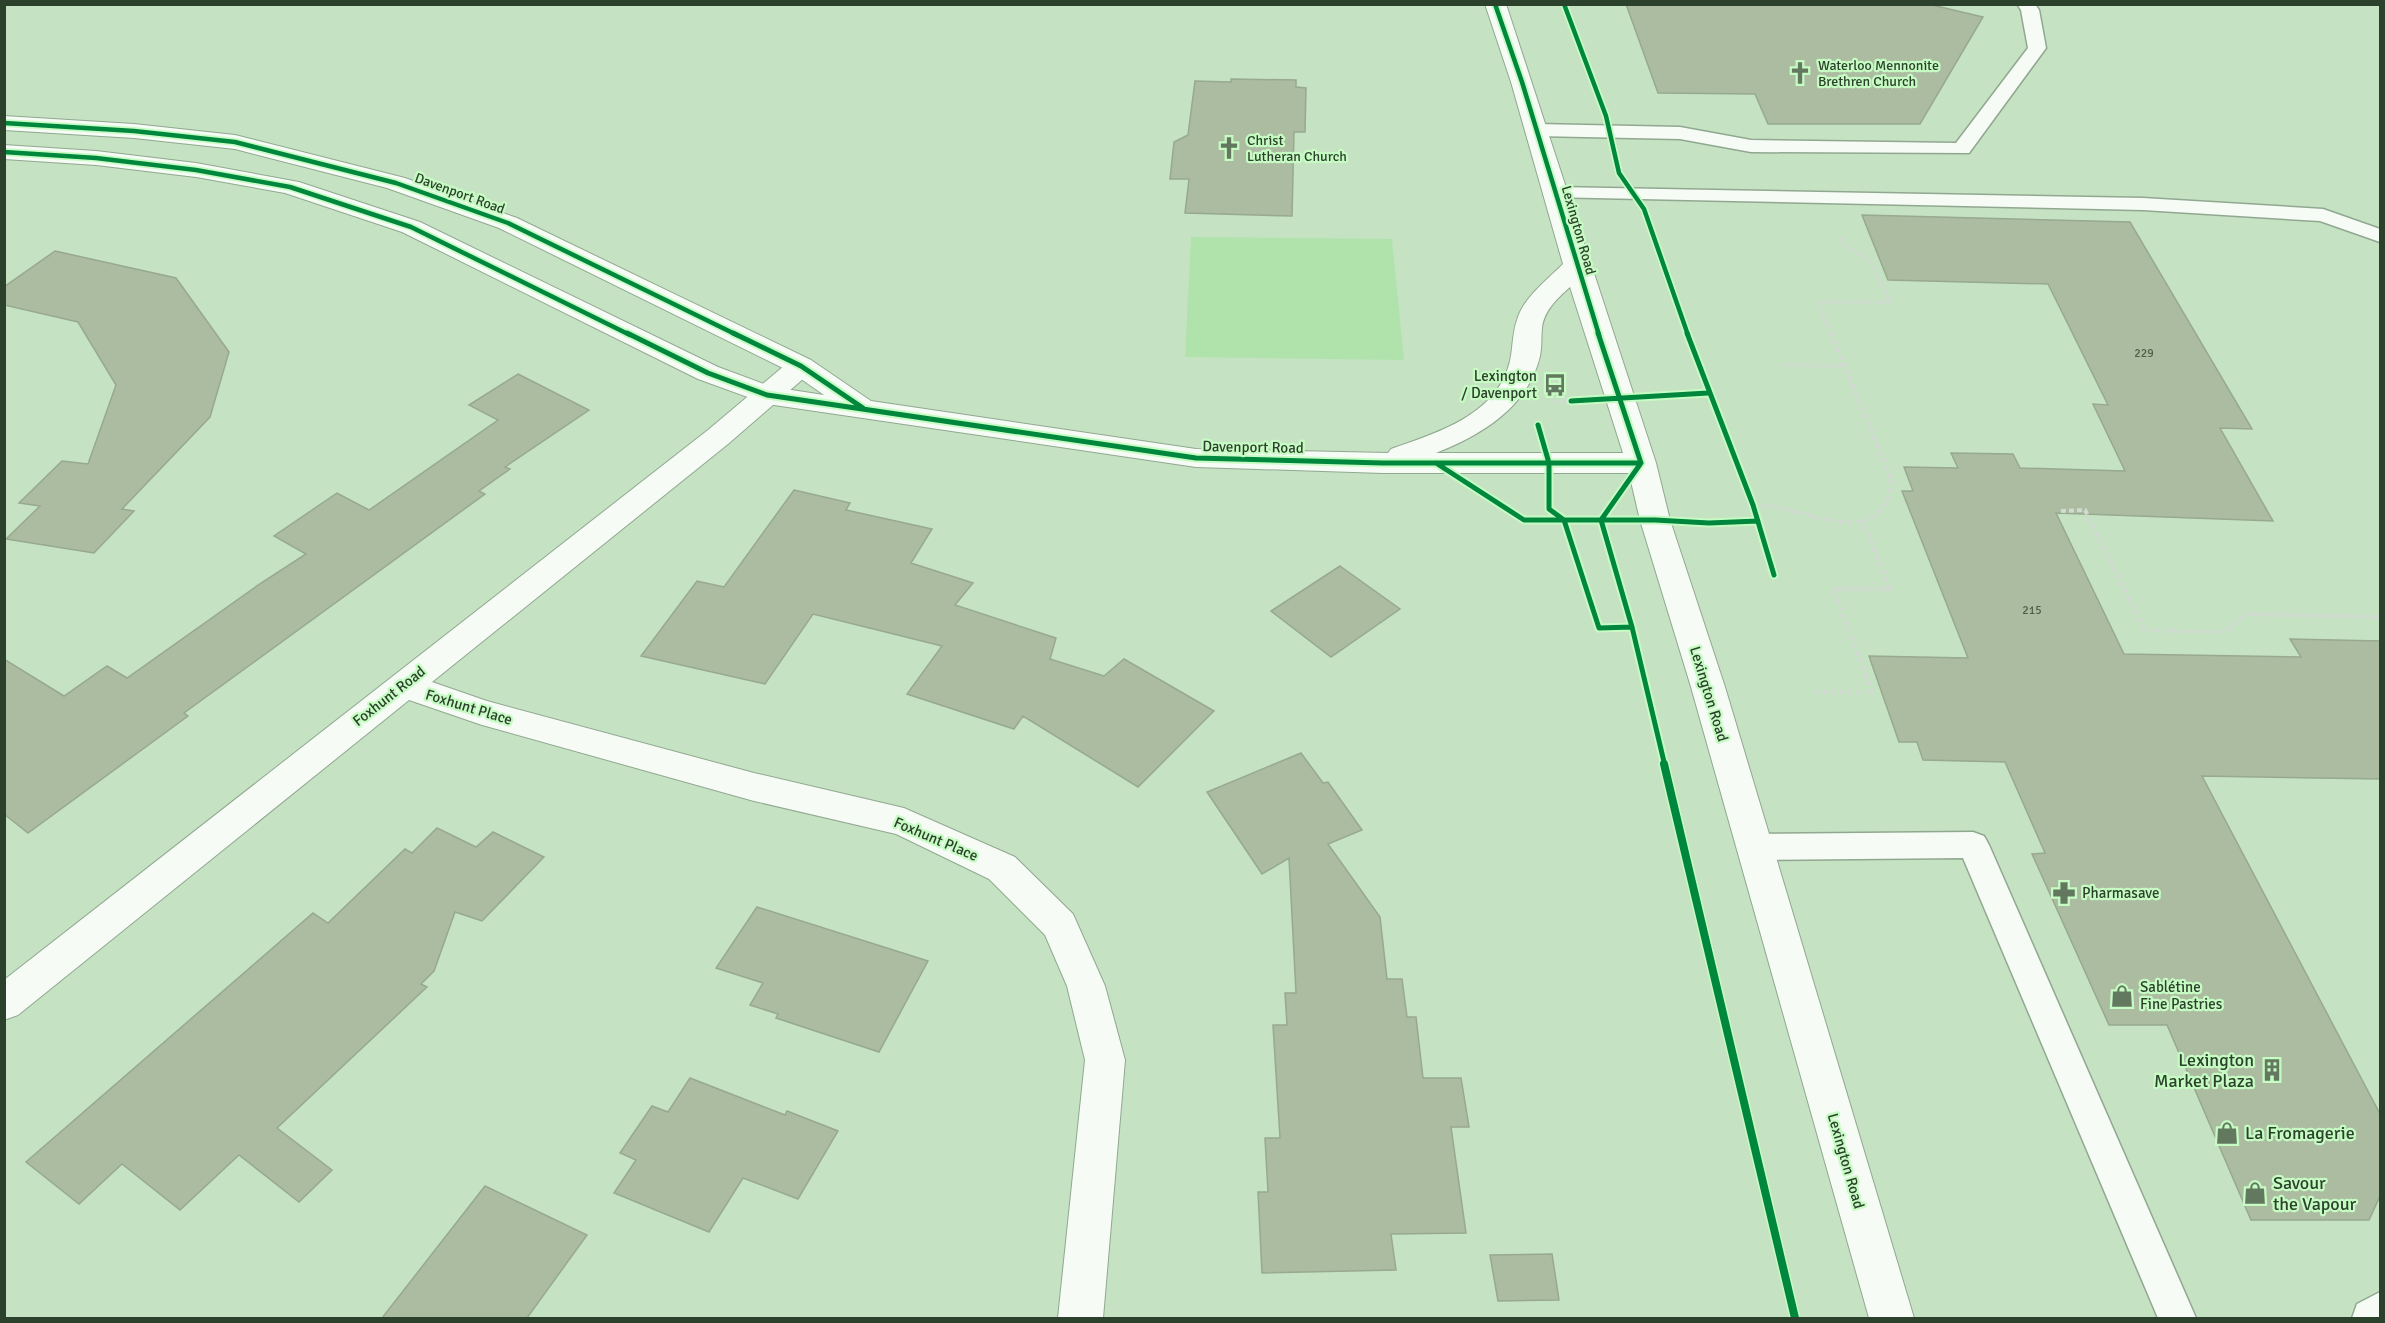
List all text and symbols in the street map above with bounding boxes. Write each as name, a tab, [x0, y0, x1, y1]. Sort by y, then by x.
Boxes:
place label: Waterloo Mennonite Brethren Church	[1818, 57, 1939, 90]
church icon: Waterloo Mennonite Brethren Church	[1787, 60, 1813, 86]
place label: Christ Lutheran Church	[1247, 132, 1347, 165]
church icon: Christ Lutheran Church	[1216, 135, 1242, 161]
street label: Davenport Road	[412, 169, 507, 218]
street label: Lexington Road	[1558, 184, 1599, 277]
house number: 229	[2134, 346, 2154, 361]
place label: Lexington / Davenport	[1461, 367, 1537, 402]
bus stop icon: Lexington / Davenport	[1542, 372, 1568, 398]
street label: Davenport Road	[1202, 437, 1304, 457]
house number: 215	[2022, 603, 2042, 618]
street label: Lexington Road	[1686, 644, 1732, 744]
street label: Foxhunt Road	[349, 662, 429, 730]
street label: Foxhunt Place	[423, 685, 515, 729]
street label: Foxhunt Place	[891, 813, 981, 865]
pharmacy icon: Pharmasave	[2051, 880, 2077, 906]
place label: Pharmasave	[2082, 884, 2159, 902]
place label: Sablétine Fine Pastries	[2140, 978, 2223, 1013]
shop icon: Sablétine Fine Pastries	[2109, 983, 2135, 1009]
place label: Lexington Market Plaza	[2154, 1049, 2254, 1092]
building icon: Lexington Market Plaza	[2259, 1057, 2285, 1083]
street label: Lexington Road	[1824, 1111, 1868, 1211]
shop icon: La Fromagerie	[2214, 1120, 2240, 1146]
place label: La Fromagerie	[2245, 1122, 2355, 1144]
place label: Savour the Vapour	[2273, 1172, 2357, 1215]
shop icon: Savour the Vapour	[2242, 1180, 2268, 1206]

